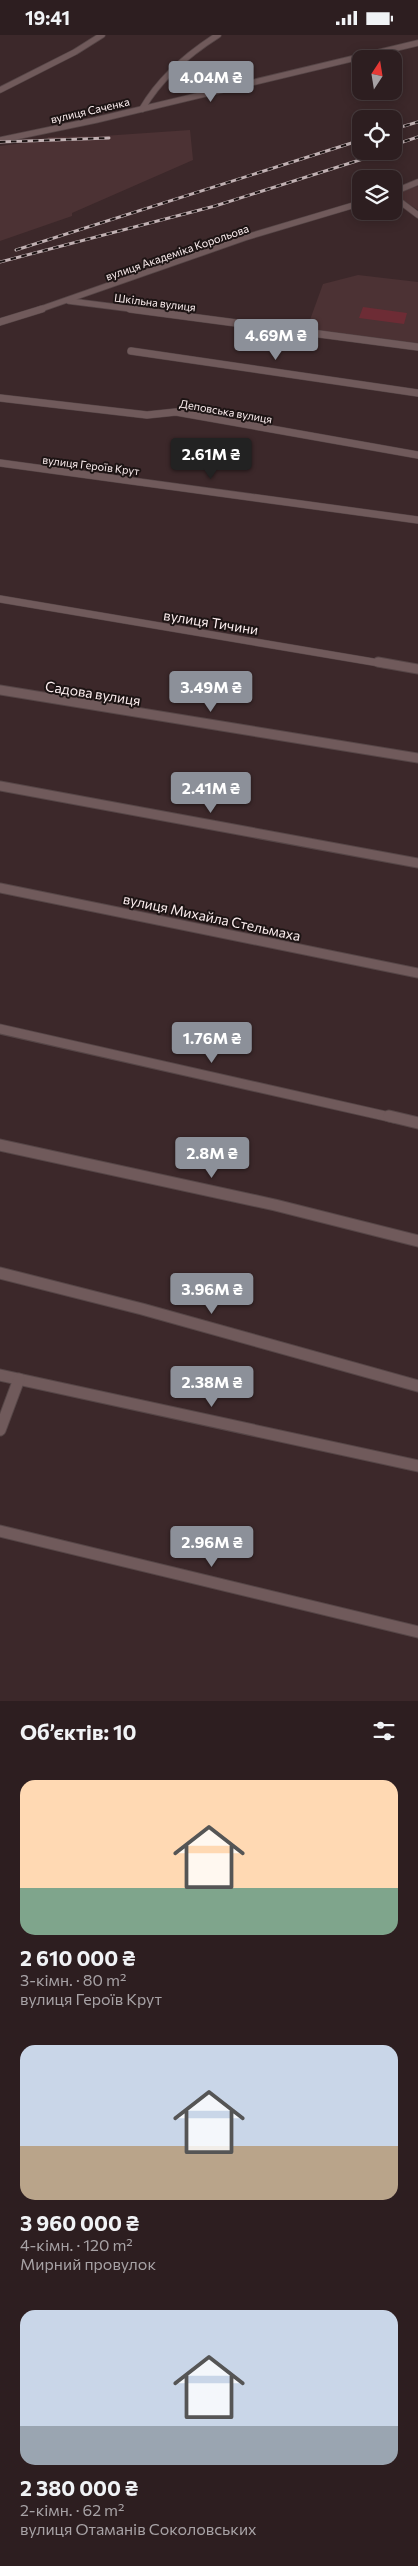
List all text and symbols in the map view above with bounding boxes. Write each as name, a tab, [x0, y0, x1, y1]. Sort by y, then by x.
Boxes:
text: 19:41	[25, 6, 70, 29]
north arrow	[352, 50, 402, 100]
map controls	[352, 50, 402, 220]
pin: 4.04M ₴	[165, 61, 257, 103]
text: 4.04M ₴	[180, 67, 242, 86]
street label: вулиця Саченка	[49, 95, 131, 125]
button: locate	[352, 110, 402, 160]
button: layers	[352, 170, 402, 220]
street label: вулиця Академіка Корольова	[104, 221, 250, 283]
street label: Шкільна вулиця	[113, 291, 197, 313]
pin: 4.69M ₴	[230, 319, 322, 361]
text: 4.69M ₴	[245, 325, 307, 344]
street label: Деповська вулиця	[179, 396, 273, 426]
pin: 2.61M ₴	[165, 437, 257, 480]
text: 2.61M ₴	[182, 444, 240, 463]
street label: вулиця Героїв Крут	[42, 453, 140, 477]
street label: вулиця Тичини	[162, 606, 260, 638]
pin: 3.49M ₴	[165, 671, 257, 713]
street label: Садова вулиця	[44, 677, 142, 709]
text: 3.49M ₴	[180, 677, 242, 696]
pin: 2.41M ₴	[165, 771, 257, 814]
text: 2.41M ₴	[182, 778, 240, 797]
street label: вулиця Михайла Стельмаха	[122, 890, 302, 944]
pin: 1.76M ₴	[166, 1021, 258, 1064]
text: 1.76M ₴	[183, 1028, 241, 1047]
pin: 2.8M ₴	[171, 1137, 253, 1179]
text: 2.8M ₴	[186, 1143, 238, 1162]
pin: 3.96M ₴	[166, 1273, 258, 1315]
text: 3.96M ₴	[181, 1279, 243, 1298]
pin: 2.38M ₴	[166, 1365, 258, 1408]
text: 2.38M ₴	[181, 1372, 243, 1391]
pin: 2.96M ₴	[166, 1525, 258, 1568]
text: 2.96M ₴	[181, 1532, 243, 1551]
icon: filters	[370, 1717, 398, 1745]
text: Об’єктів: 10	[20, 1719, 136, 1744]
icon: home	[164, 1812, 254, 1902]
text: 2 610 000 ₴	[20, 1945, 135, 1970]
text: 3-кімн. · 80 m²	[20, 1970, 126, 1989]
text: вулиця Героїв Крут	[20, 1989, 162, 2008]
icon: home	[164, 2077, 254, 2167]
text: 3 960 000 ₴	[20, 2210, 139, 2235]
text: 4-кімн. · 120 m²	[20, 2235, 133, 2254]
text: Мирний провулок	[20, 2254, 156, 2273]
icon: home	[164, 2342, 254, 2432]
text: 2 380 000 ₴	[20, 2475, 138, 2500]
text: 2-кімн. · 62 m²	[20, 2500, 124, 2519]
text: вулиця Отаманів Соколовських	[20, 2519, 257, 2538]

